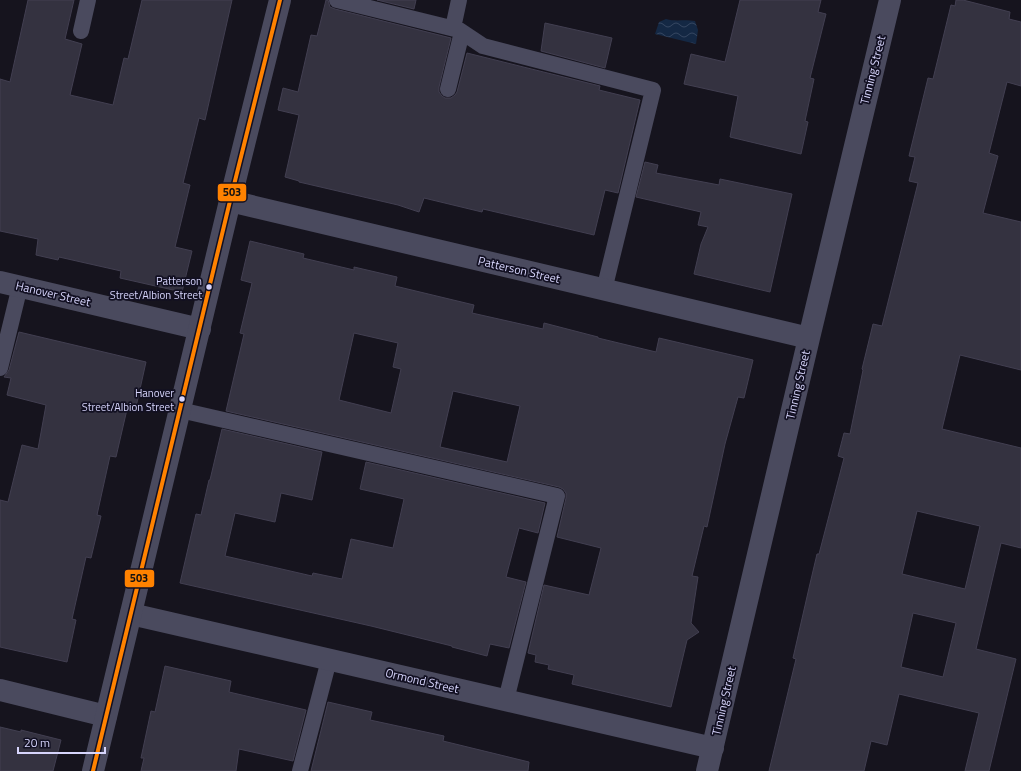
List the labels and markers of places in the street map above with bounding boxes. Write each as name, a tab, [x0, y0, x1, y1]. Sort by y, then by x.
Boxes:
place label: Patterson Street/Albion Street	[110, 273, 202, 303]
marker: Patterson Street/Albion Street	[204, 282, 214, 292]
place label: Hanover Street/Albion Street	[82, 385, 174, 415]
marker: Hanover Street/Albion Street	[177, 394, 187, 404]

